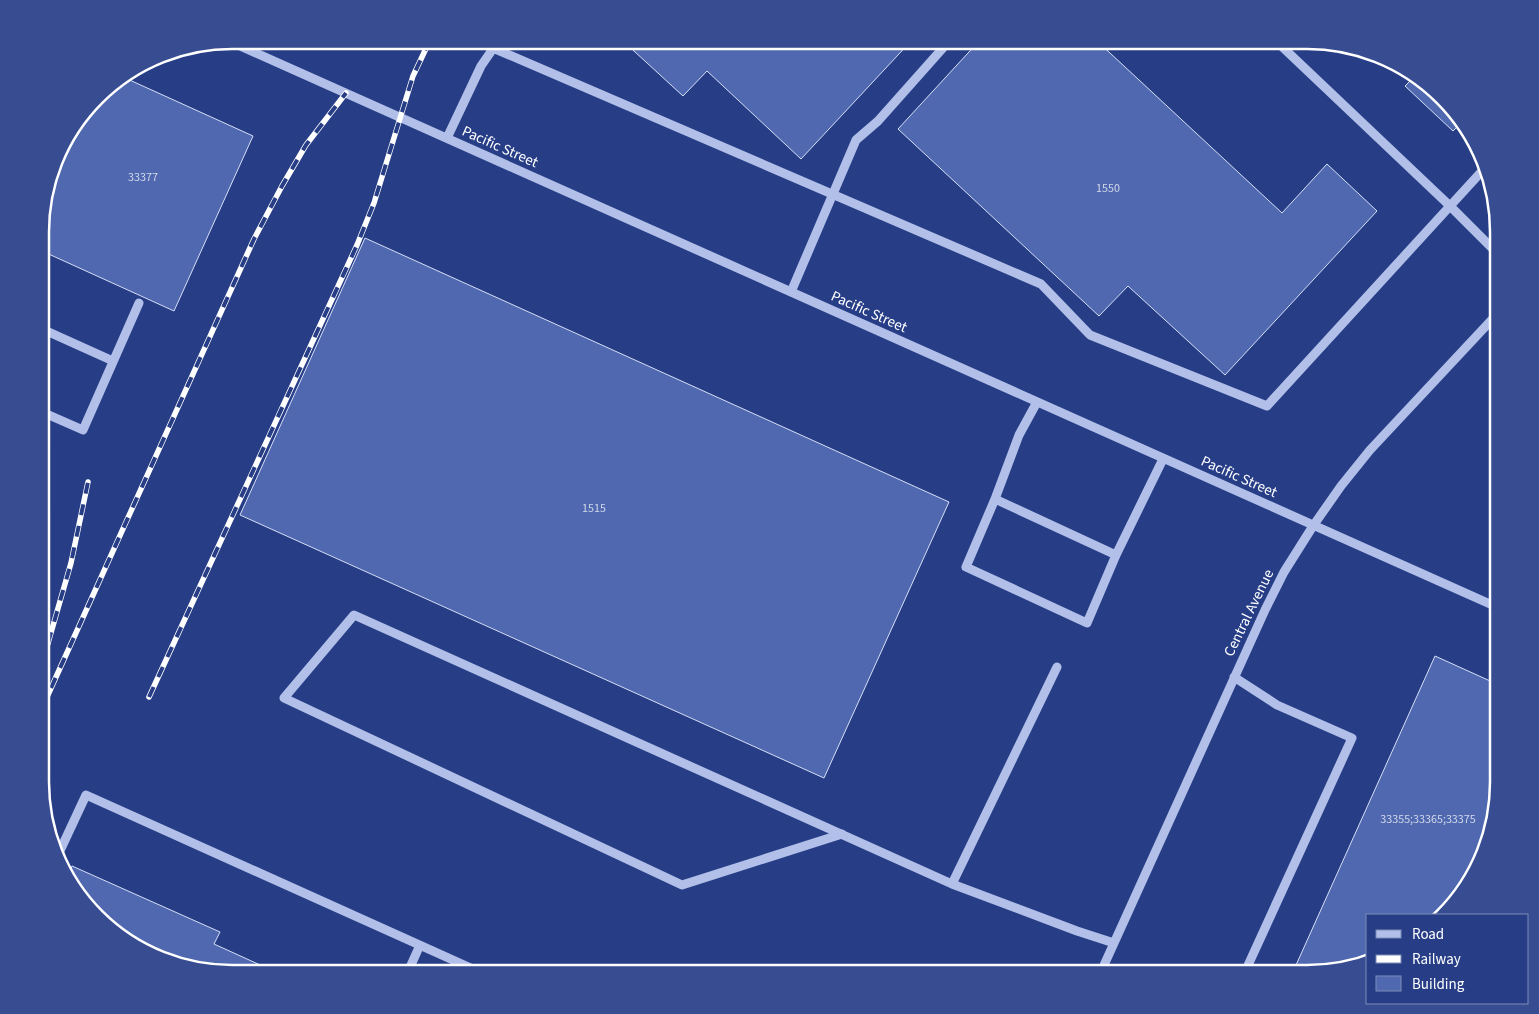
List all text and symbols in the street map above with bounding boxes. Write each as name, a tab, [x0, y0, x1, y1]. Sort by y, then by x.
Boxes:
street label: Pacific Street	[459, 121, 541, 173]
house number: 33377	[128, 169, 158, 186]
house number: 1550	[1096, 180, 1120, 197]
street label: Pacific Street	[828, 286, 910, 338]
street label: Pacific Street	[1198, 451, 1280, 503]
house number: 1515	[582, 500, 606, 517]
street label: Central Avenue	[1219, 566, 1279, 660]
house number: 33355;33365;33375	[1380, 811, 1476, 828]
legend	[1366, 914, 1529, 1004]
text: Road	[1412, 924, 1444, 945]
text: Railway	[1412, 949, 1461, 970]
text: Building	[1412, 974, 1465, 995]

